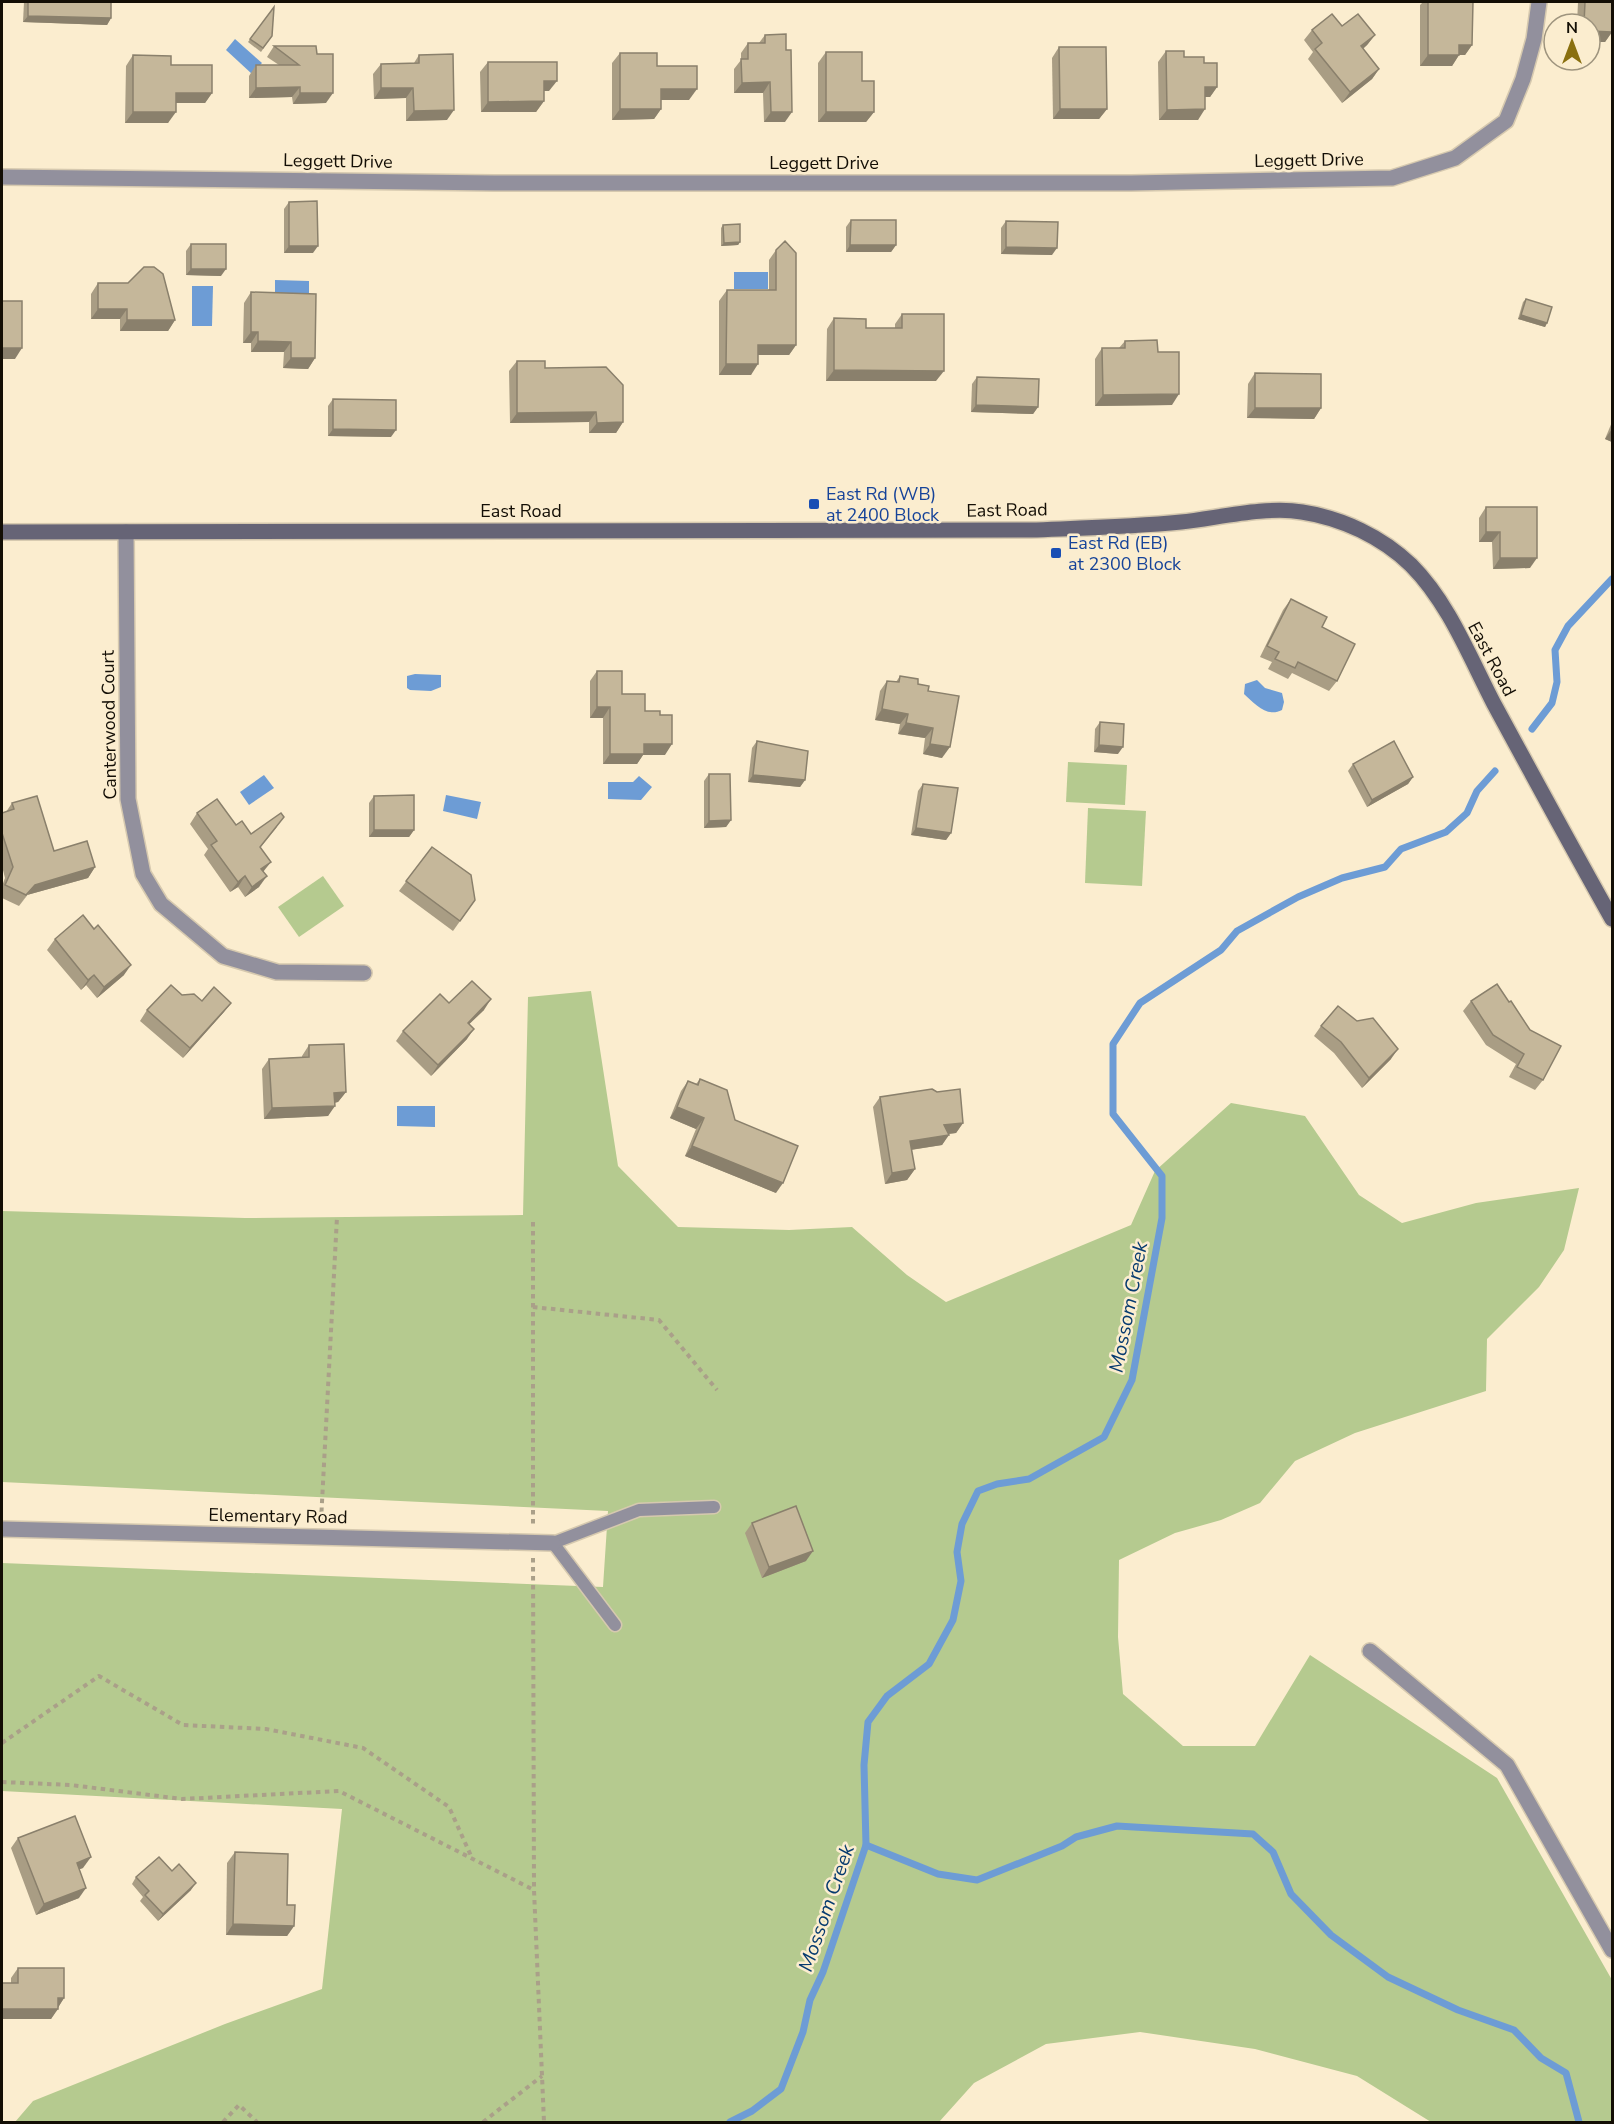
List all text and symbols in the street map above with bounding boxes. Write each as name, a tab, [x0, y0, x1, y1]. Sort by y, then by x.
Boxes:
north arrow	[1542, 12, 1602, 72]
text: N	[1566, 17, 1578, 39]
street label: Leggett Drive	[1254, 147, 1364, 173]
street label: Leggett Drive	[283, 148, 393, 174]
street label: Leggett Drive	[769, 151, 879, 175]
place label: East Rd (WB) at 2400 Block	[826, 482, 940, 527]
marker: East Rd (WB) at 2400 Block	[807, 497, 821, 511]
street label: East Road	[966, 497, 1048, 523]
street label: East Road	[480, 499, 562, 523]
place label: East Rd (EB) at 2300 Block	[1068, 531, 1182, 576]
marker: East Rd (EB) at 2300 Block	[1049, 546, 1063, 560]
street label: East Road	[1462, 617, 1522, 701]
street label: Canterwood Court	[96, 649, 122, 800]
water label: Mossom Creek	[1103, 1238, 1155, 1375]
street label: Elementary Road	[208, 1503, 348, 1529]
water label: Mossom Creek	[792, 1840, 861, 1975]

